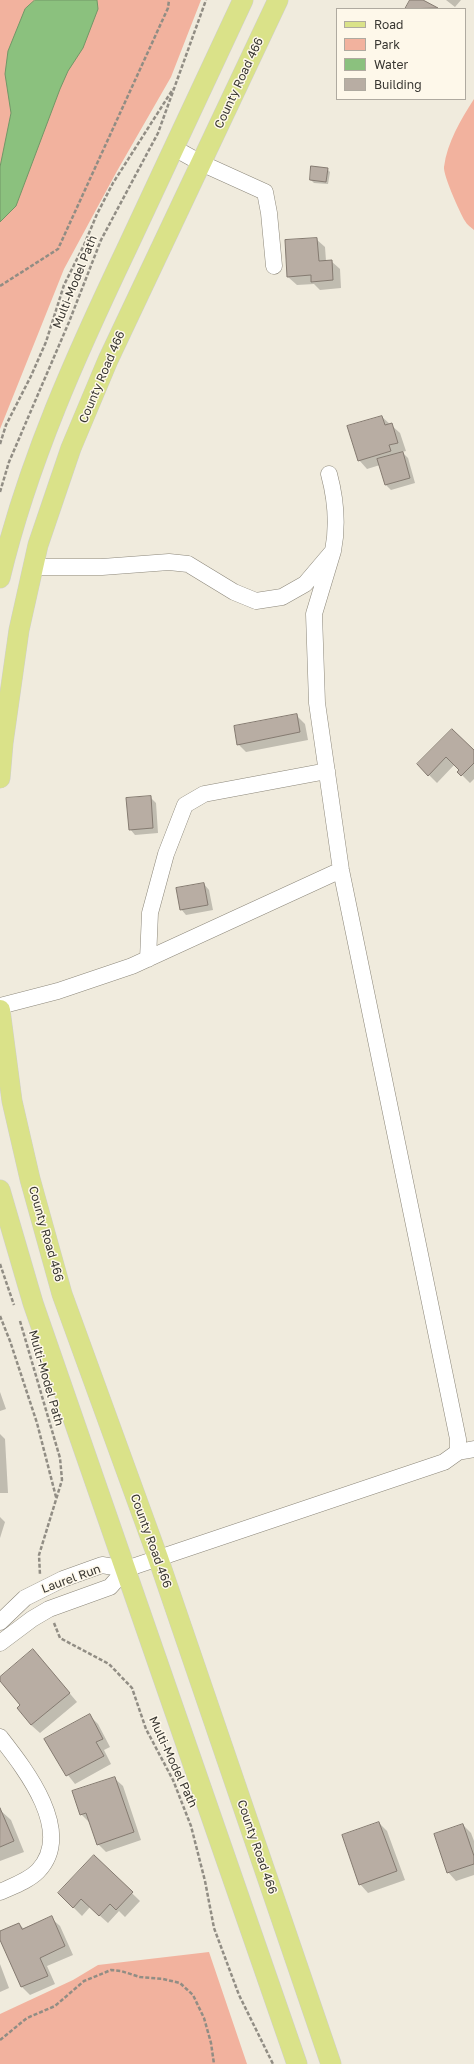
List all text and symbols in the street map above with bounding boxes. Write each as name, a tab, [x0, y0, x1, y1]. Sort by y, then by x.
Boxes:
legend	[336, 8, 466, 100]
text: Road	[374, 17, 403, 32]
street label: County Road 466	[212, 35, 266, 131]
text: Park	[374, 37, 400, 52]
text: Water	[374, 57, 408, 72]
text: Building	[374, 77, 422, 92]
street label: Multi-Model Path	[50, 233, 100, 331]
street label: County Road 466	[76, 329, 128, 425]
street label: County Road 466	[25, 1184, 67, 1284]
street label: Multi-Model Path	[25, 1328, 67, 1428]
street label: County Road 466	[127, 1492, 175, 1590]
street label: Laurel Run	[39, 1562, 103, 1596]
street label: Multi-Model Path	[146, 1714, 200, 1810]
street label: County Road 466	[234, 1798, 280, 1896]

